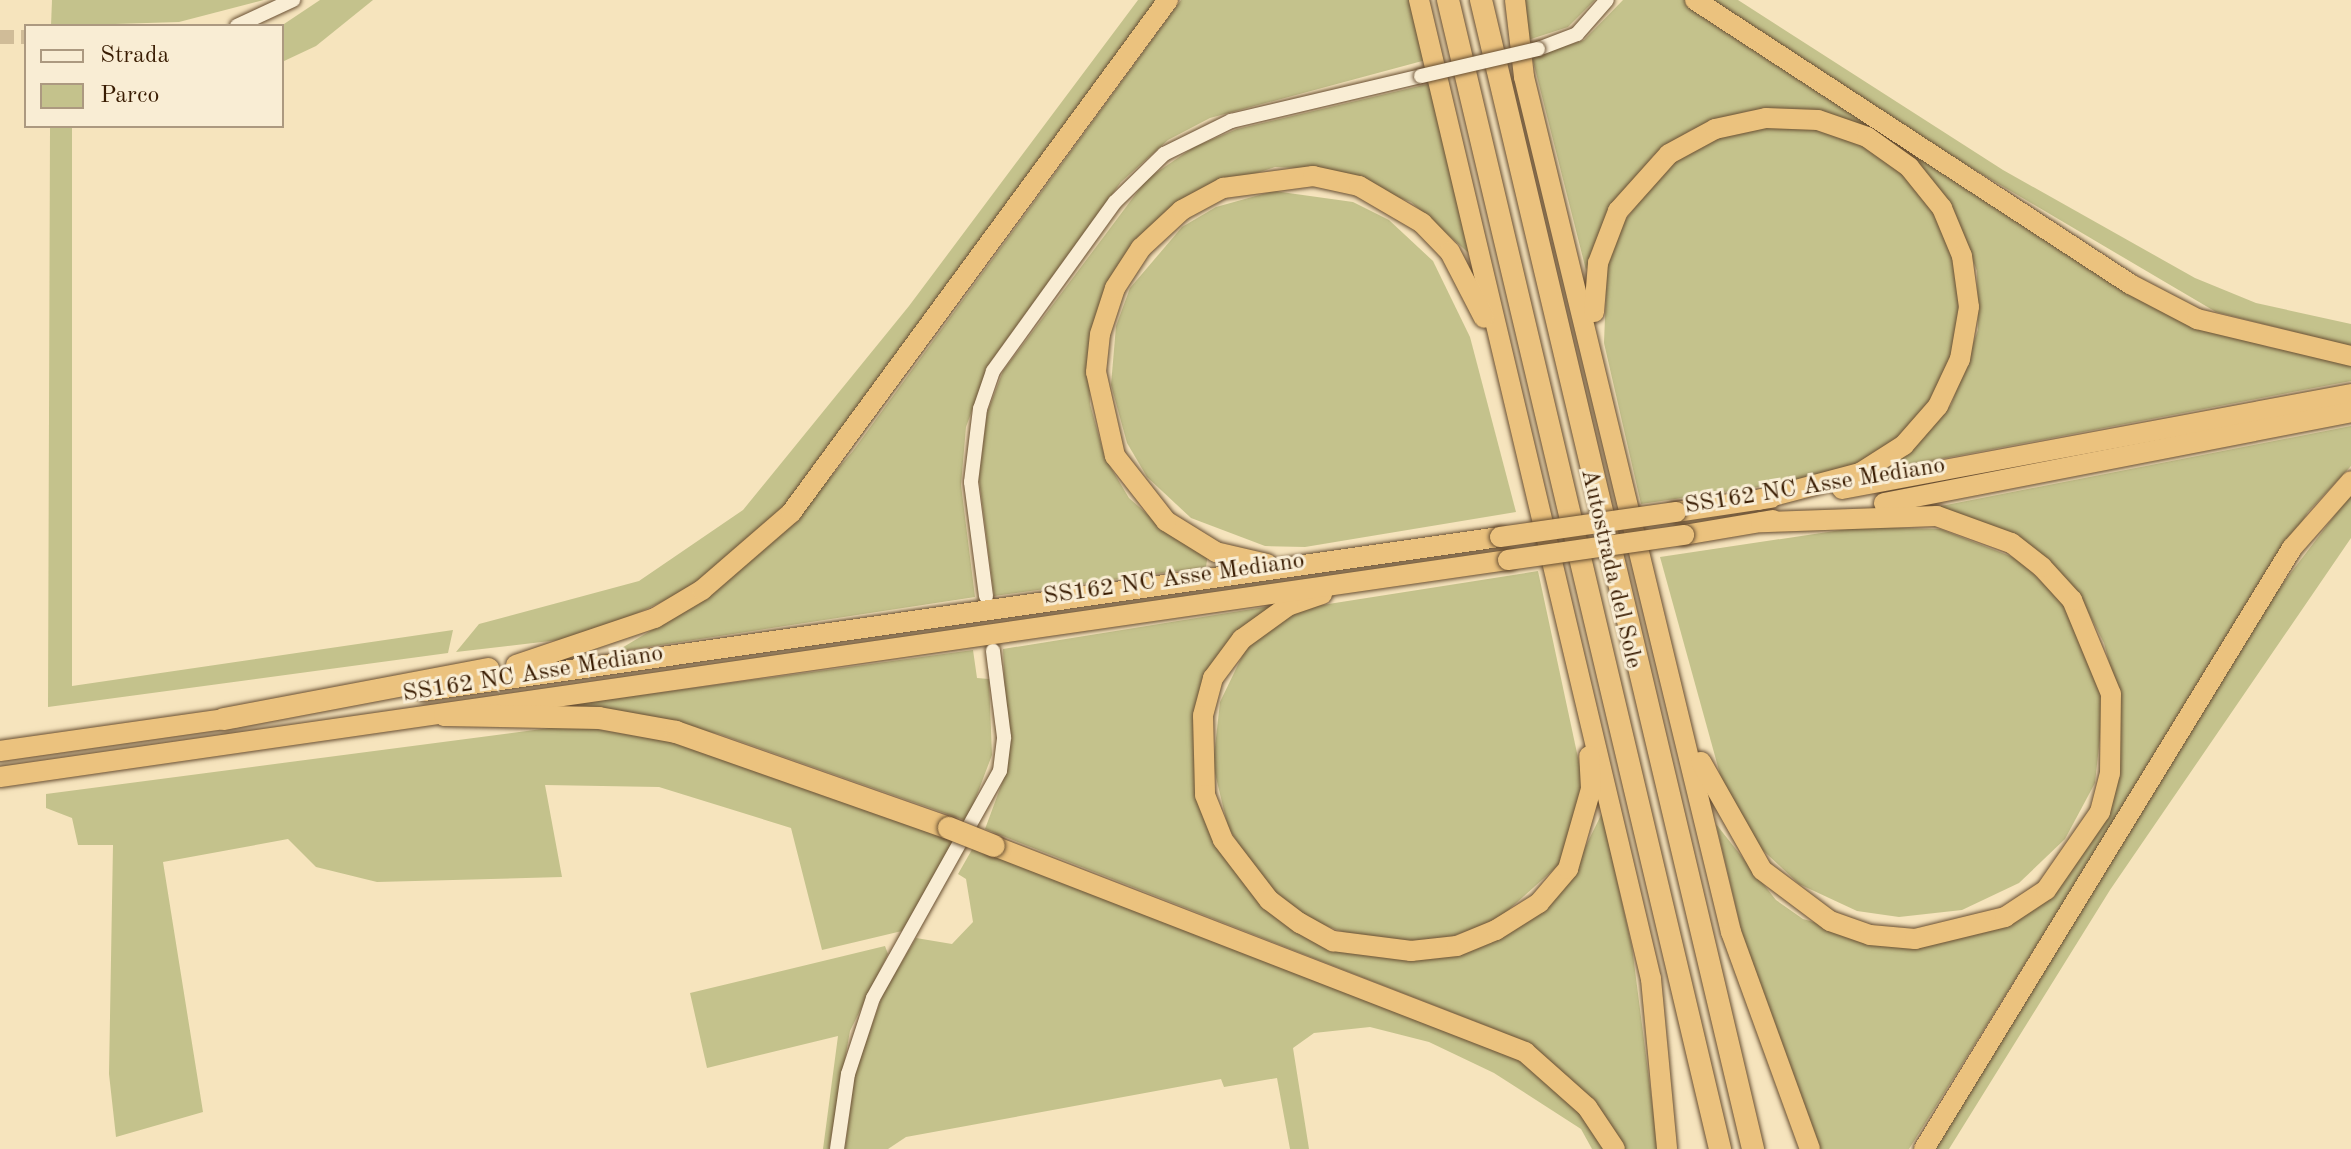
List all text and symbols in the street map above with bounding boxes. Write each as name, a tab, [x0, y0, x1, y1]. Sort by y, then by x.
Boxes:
legend	[24, 24, 284, 128]
text: Strada	[100, 44, 169, 68]
text: Parco	[100, 84, 159, 108]
street label: SS162 NC Asse Mediano	[1683, 452, 1947, 522]
street label: Autostrada del Sole	[1573, 466, 1647, 672]
street label: SS162 NC Asse Mediano	[1042, 547, 1306, 613]
street label: SS162 NC Asse Mediano	[401, 640, 665, 710]

